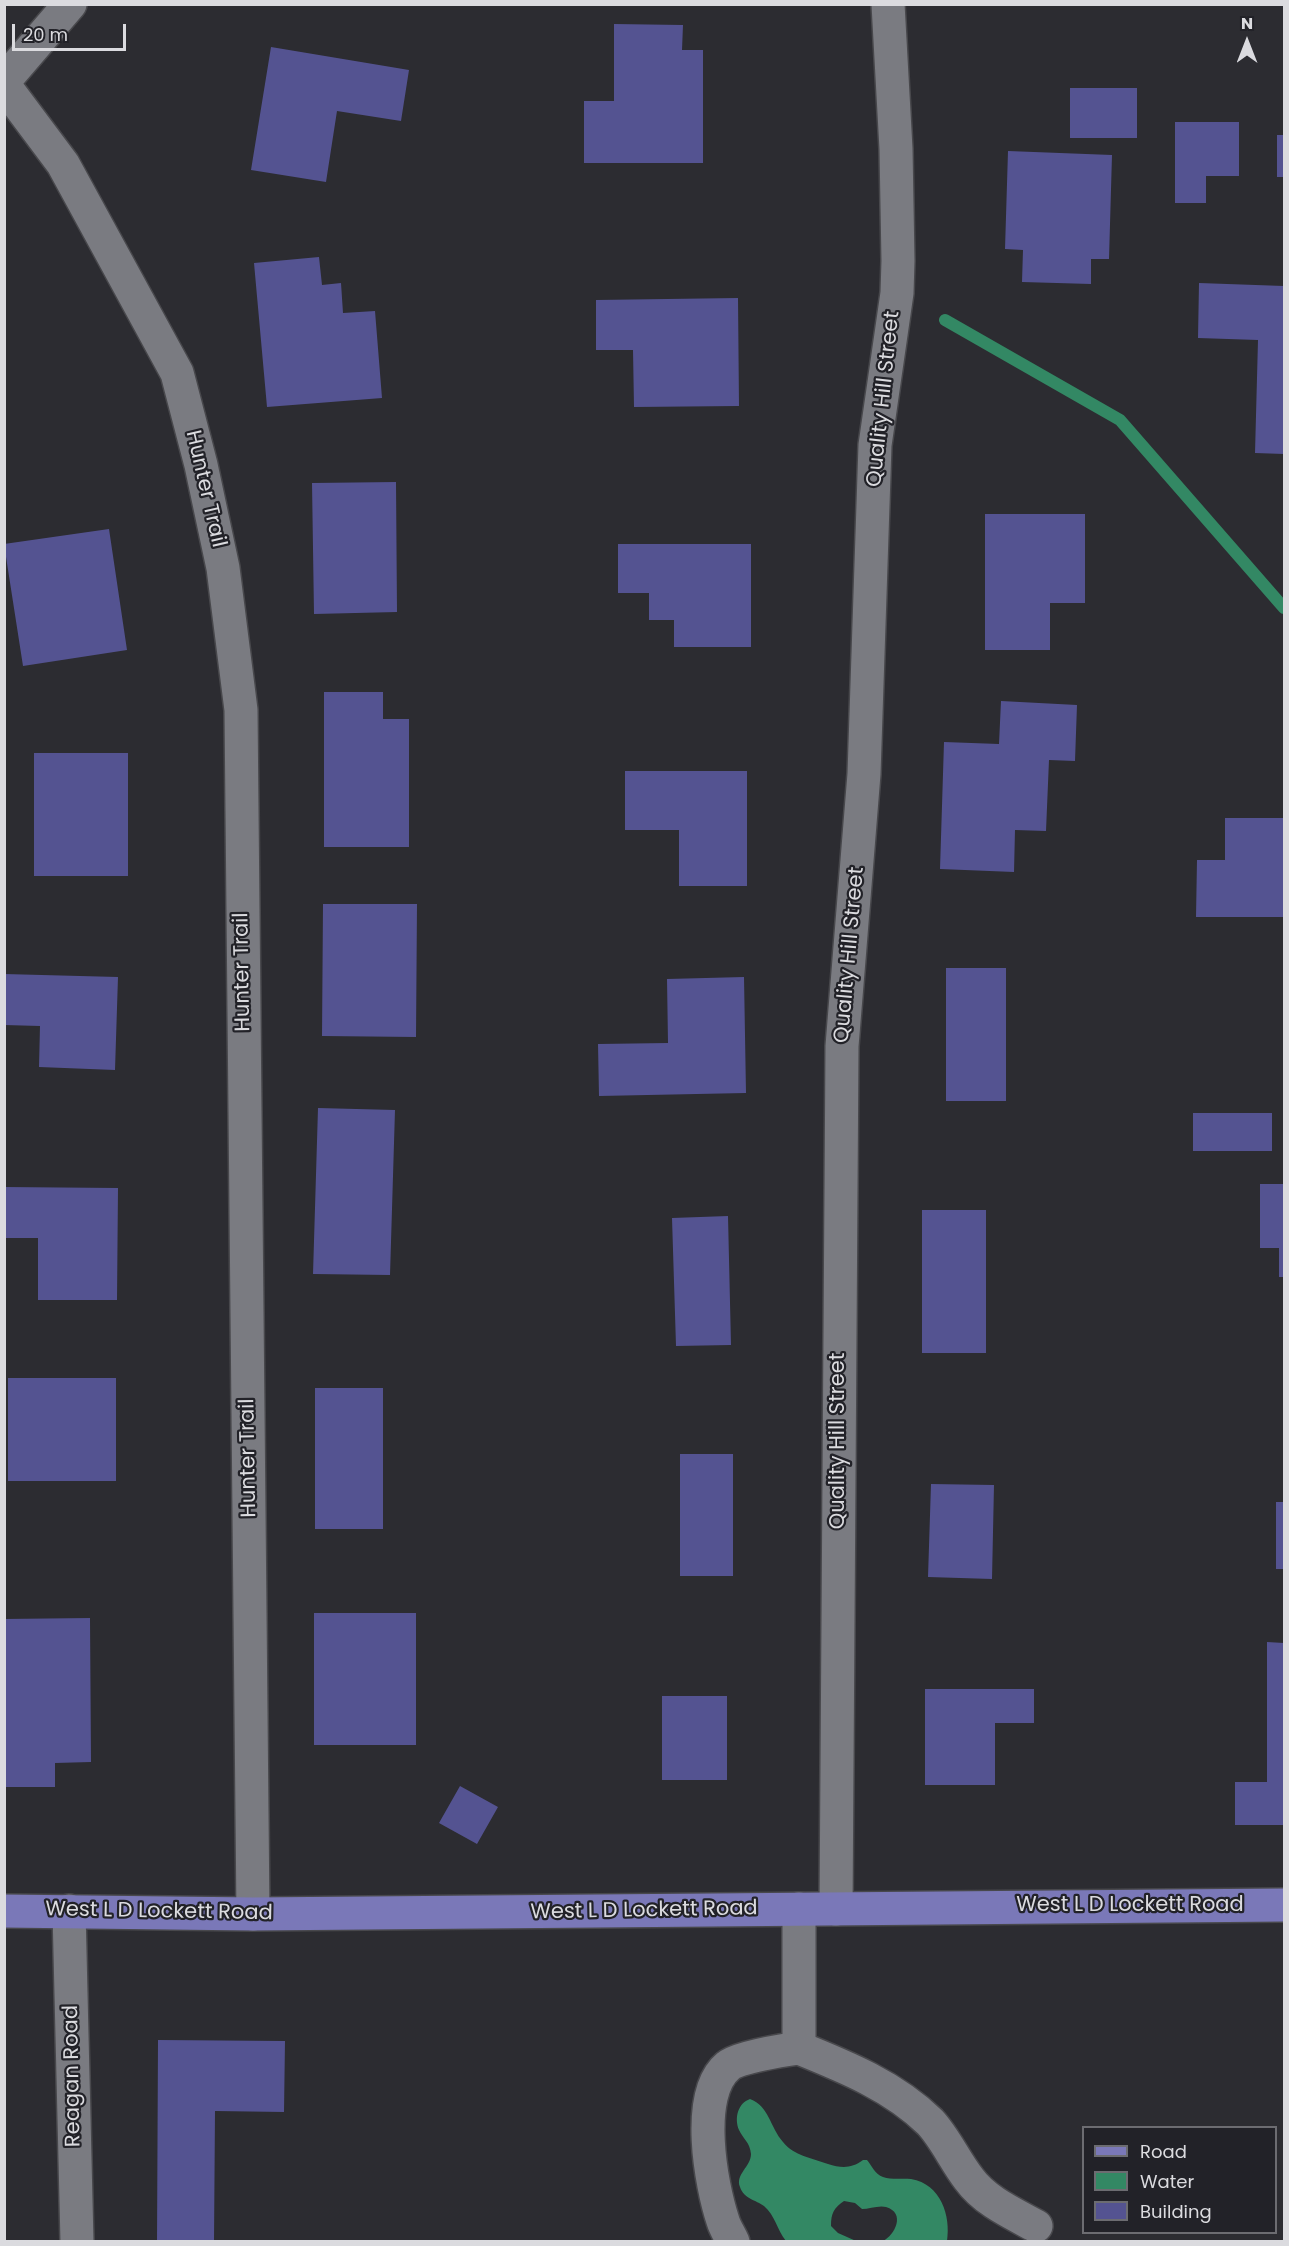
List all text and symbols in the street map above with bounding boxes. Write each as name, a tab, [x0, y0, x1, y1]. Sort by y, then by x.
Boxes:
scale bar	[15, 12, 129, 50]
north arrow	[1217, 12, 1277, 72]
text: N	[1241, 12, 1253, 35]
text: 20 m	[23, 22, 68, 47]
street label: Quality Hill Street	[862, 310, 906, 488]
street label: Hunter Trail	[179, 428, 231, 550]
street label: Quality Hill Street	[830, 866, 870, 1044]
street label: Hunter Trail	[229, 912, 257, 1032]
street label: Quality Hill Street	[826, 1353, 852, 1529]
street label: Hunter Trail	[235, 1398, 263, 1518]
street label: West L D Lockett Road	[1016, 1893, 1244, 1919]
street label: West L D Lockett Road	[530, 1896, 758, 1926]
street label: West L D Lockett Road	[45, 1897, 273, 1927]
street label: Reagan Road	[59, 2005, 87, 2147]
legend	[1082, 2126, 1277, 2234]
text: Road	[1140, 2139, 1187, 2164]
text: Water	[1140, 2169, 1194, 2194]
text: Building	[1140, 2199, 1212, 2224]

